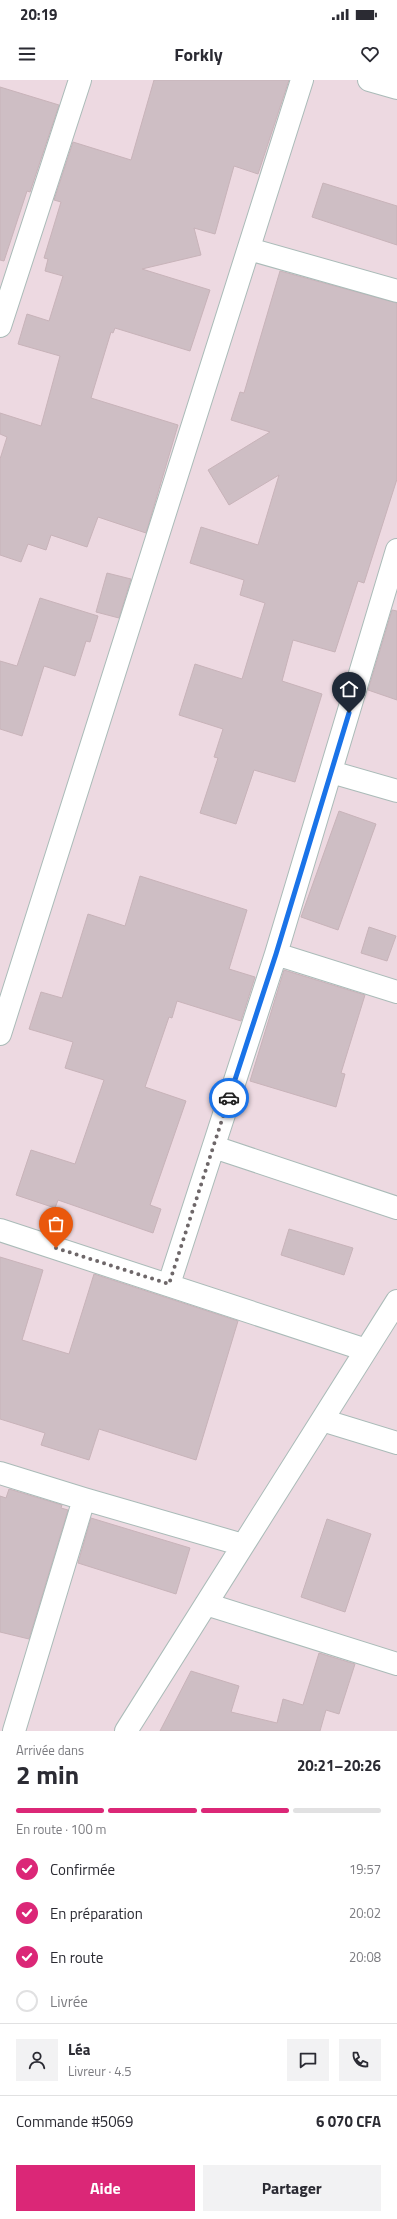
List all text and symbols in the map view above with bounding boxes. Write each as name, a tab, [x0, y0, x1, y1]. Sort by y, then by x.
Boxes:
text: 20:19	[20, 3, 57, 26]
text: Forkly	[174, 41, 223, 68]
icon: menu	[16, 43, 38, 65]
icon: heart	[359, 43, 381, 65]
pin	[332, 672, 366, 713]
icon: home	[338, 678, 360, 700]
courier	[209, 1078, 249, 1118]
icon: car	[218, 1087, 240, 1109]
pin	[39, 1207, 73, 1248]
icon: bag	[45, 1213, 67, 1235]
text: Arrivée dans	[16, 1740, 84, 1760]
text: 20:21–20:26	[297, 1754, 381, 1777]
text: 2 min	[16, 1755, 79, 1794]
text: En route · 100 m	[16, 1819, 106, 1839]
icon: check	[16, 1858, 38, 1880]
text: Confirmée	[50, 1858, 115, 1881]
text: 19:57	[349, 1859, 381, 1879]
icon: check	[16, 1902, 38, 1924]
text: En préparation	[50, 1902, 143, 1925]
text: 20:02	[349, 1903, 381, 1923]
icon: check	[16, 1946, 38, 1968]
text: En route	[50, 1946, 103, 1969]
text: 20:08	[349, 1947, 381, 1967]
text: Livrée	[50, 1990, 88, 2013]
text: Léa	[68, 2038, 90, 2061]
button: person	[16, 2039, 58, 2081]
button: chat	[287, 2039, 329, 2081]
button: phone	[339, 2039, 381, 2081]
text: Livreur · 4.5	[68, 2061, 132, 2081]
text: Commande #5069	[16, 2110, 133, 2133]
text: 6 070 CFA	[316, 2110, 381, 2133]
button: Aide	[16, 2165, 195, 2211]
button: Partager	[203, 2165, 381, 2211]

